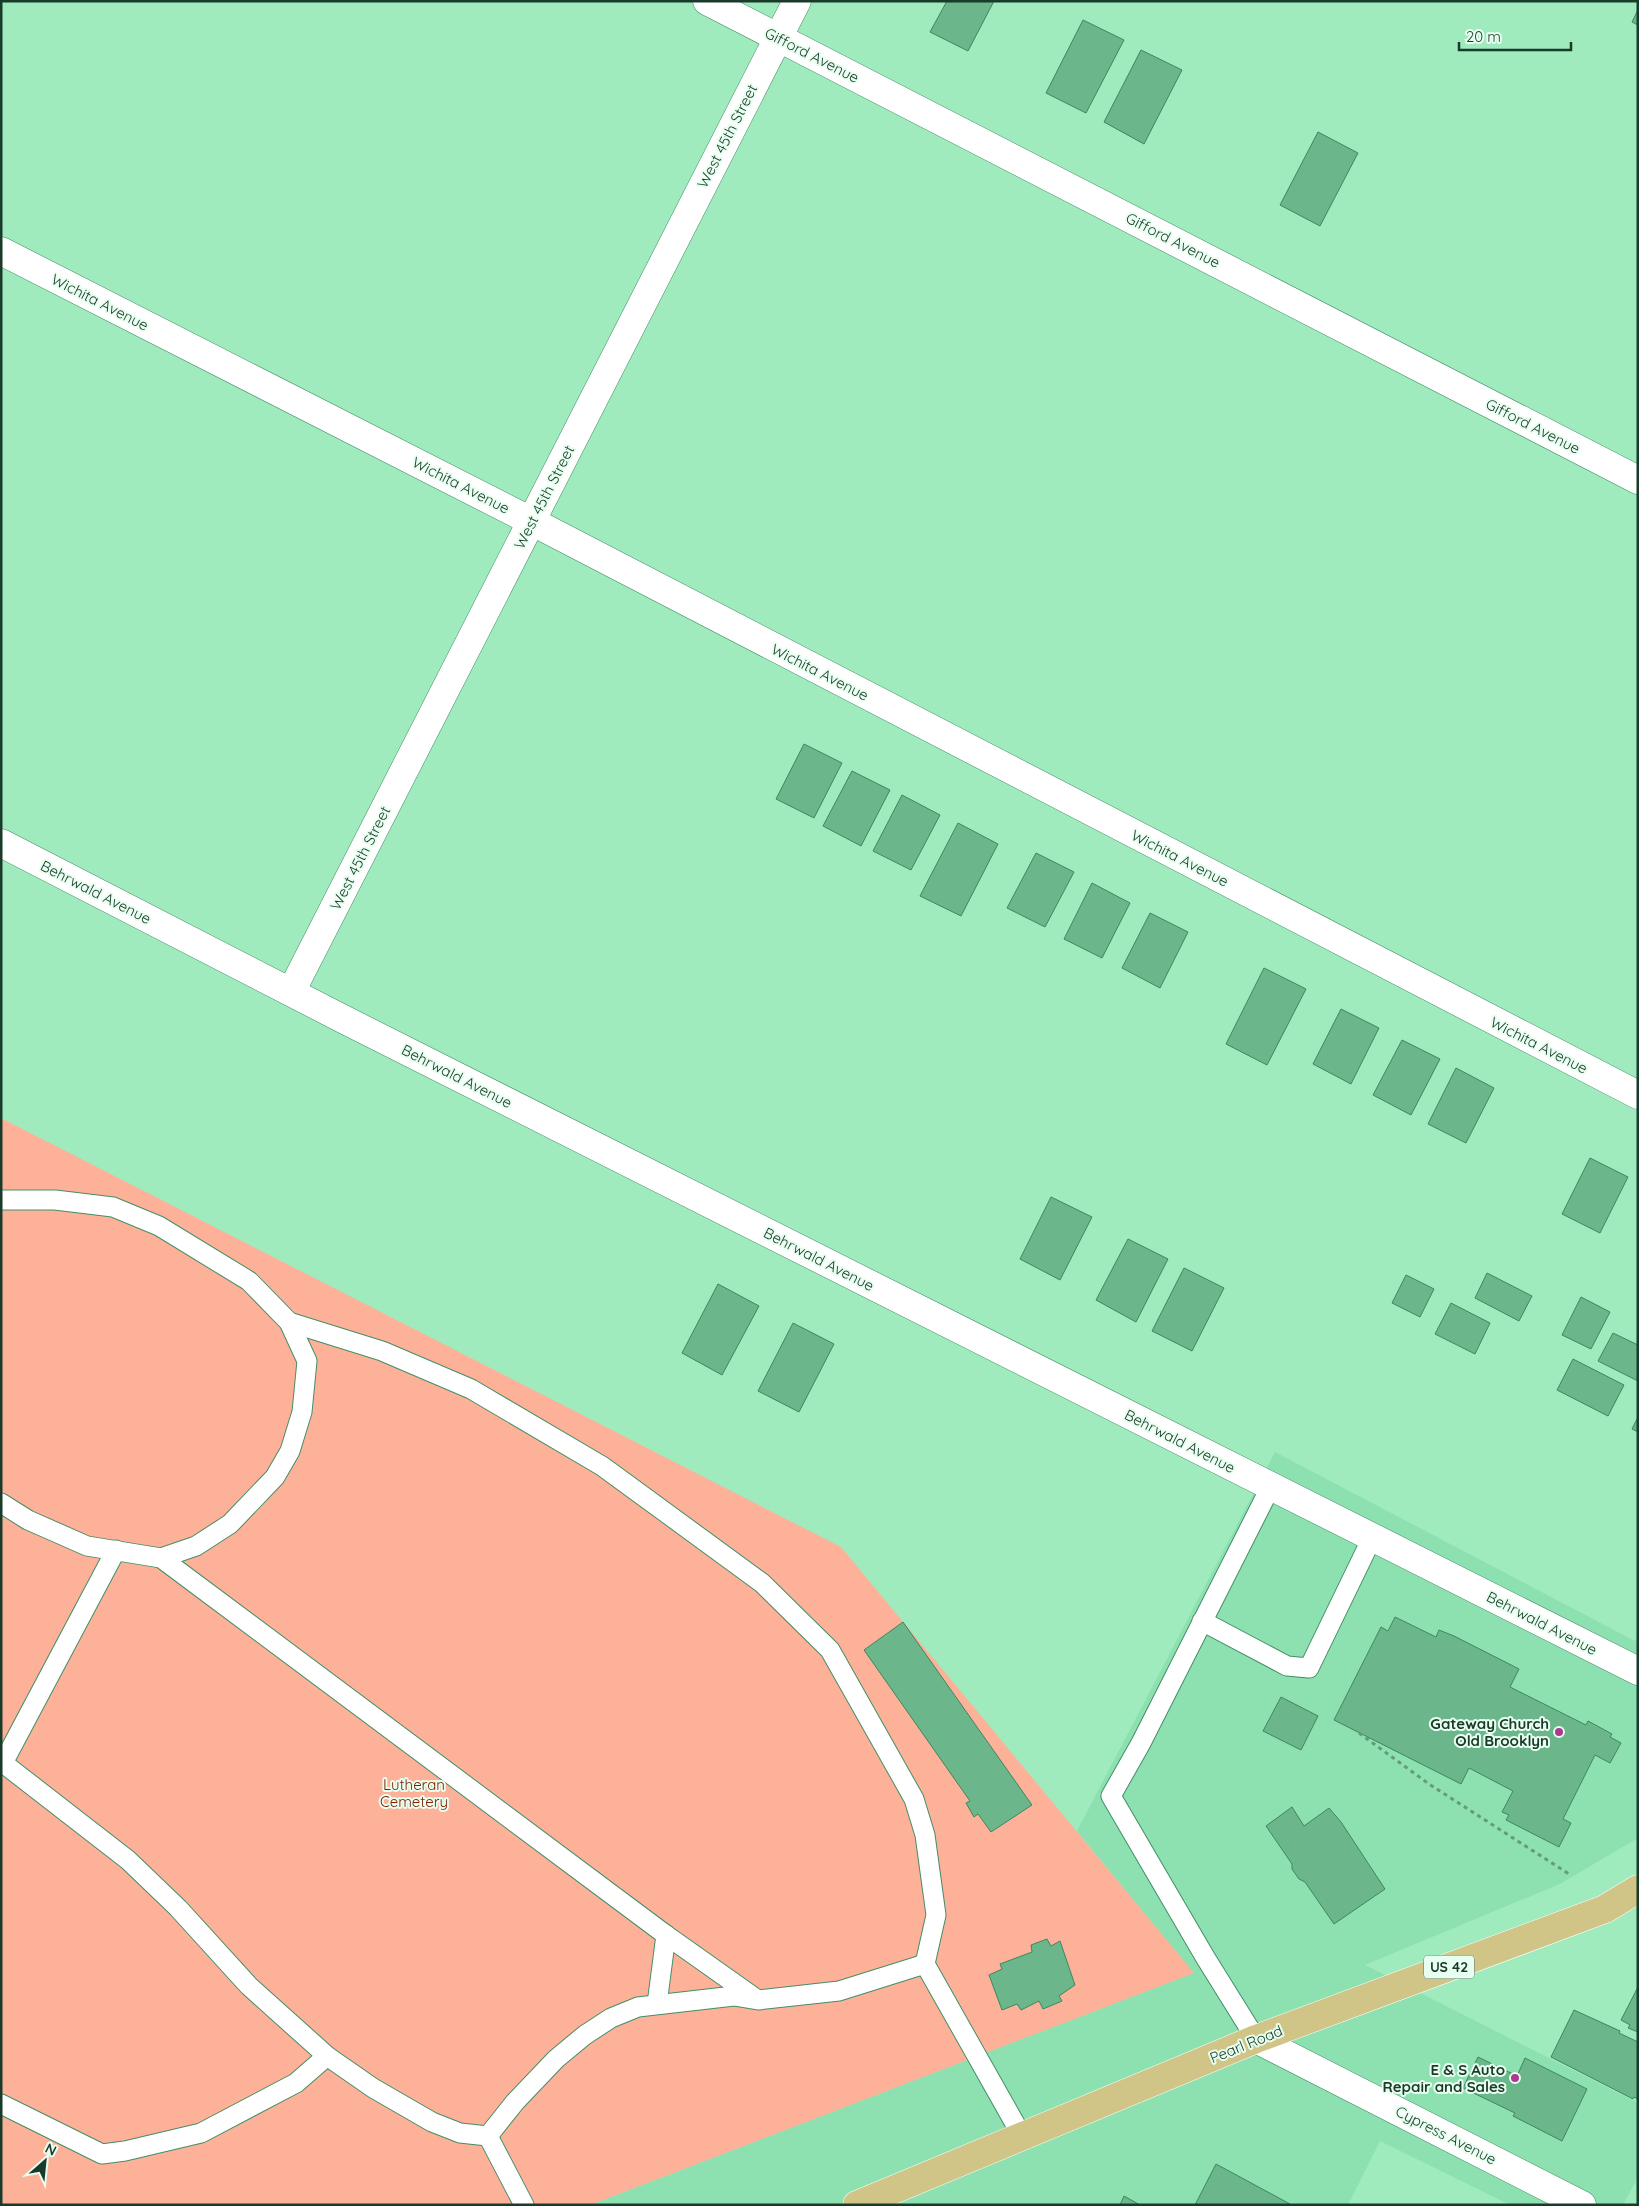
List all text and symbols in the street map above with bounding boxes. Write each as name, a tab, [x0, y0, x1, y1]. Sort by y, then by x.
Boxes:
scale bar	[1459, 20, 1572, 52]
street label: Gifford Avenue	[762, 23, 862, 87]
text: 20 m	[1466, 27, 1501, 46]
street label: West 45th Street	[693, 81, 761, 191]
street label: Gifford Avenue	[1123, 208, 1223, 272]
street label: Wichita Avenue	[48, 269, 152, 335]
street label: Gifford Avenue	[1483, 394, 1583, 458]
street label: West 45th Street	[510, 442, 578, 552]
street label: Wichita Avenue	[409, 452, 513, 518]
street label: Wichita Avenue	[768, 639, 872, 705]
street label: West 45th Street	[326, 803, 394, 913]
street label: Wichita Avenue	[1128, 825, 1232, 891]
street label: Behrwald Avenue	[38, 856, 154, 928]
street label: Wichita Avenue	[1487, 1012, 1591, 1078]
street label: Behrwald Avenue	[399, 1040, 515, 1112]
street label: Behrwald Avenue	[761, 1223, 877, 1295]
street label: Behrwald Avenue	[1122, 1405, 1238, 1477]
street label: Behrwald Avenue	[1484, 1587, 1600, 1659]
place label: Gateway Church Old Brooklyn	[1430, 1714, 1549, 1750]
marker: Gateway Church Old Brooklyn	[1553, 1726, 1565, 1738]
park label: Lutheran Cemetery	[380, 1775, 448, 1811]
road number: US 42	[1424, 1955, 1474, 1978]
street label: Pearl Road	[1207, 2021, 1285, 2067]
place label: E & S Auto Repair and Sales	[1382, 2060, 1505, 2096]
marker: E & S Auto Repair and Sales	[1509, 2072, 1521, 2084]
street label: Cypress Avenue	[1392, 2101, 1500, 2169]
north arrow	[20, 2136, 70, 2186]
text: N	[42, 2139, 60, 2160]

